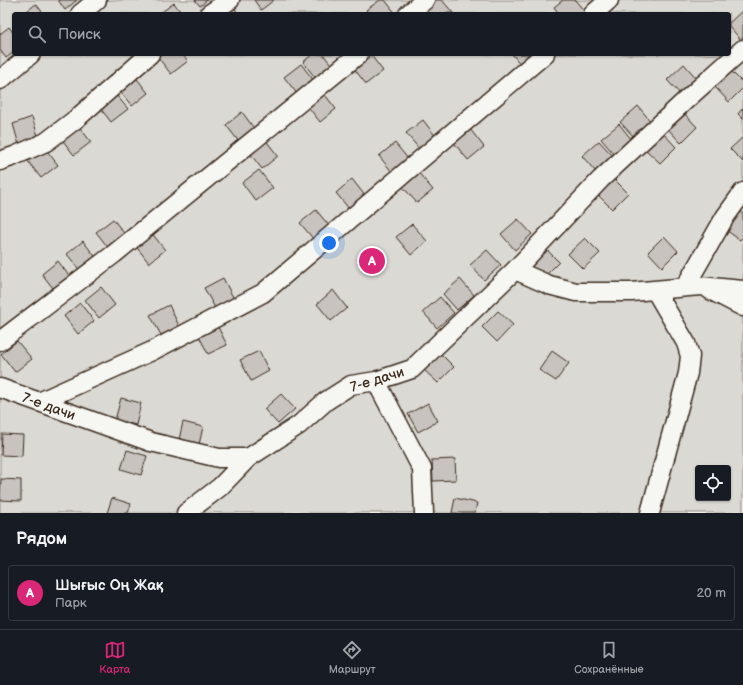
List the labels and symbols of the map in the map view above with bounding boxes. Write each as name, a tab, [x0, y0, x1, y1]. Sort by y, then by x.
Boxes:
your location	[319, 233, 339, 253]
pin: A	[359, 246, 385, 276]
street label: 7-е дачи	[348, 363, 406, 396]
street label: 7-е дачи	[20, 389, 78, 424]

